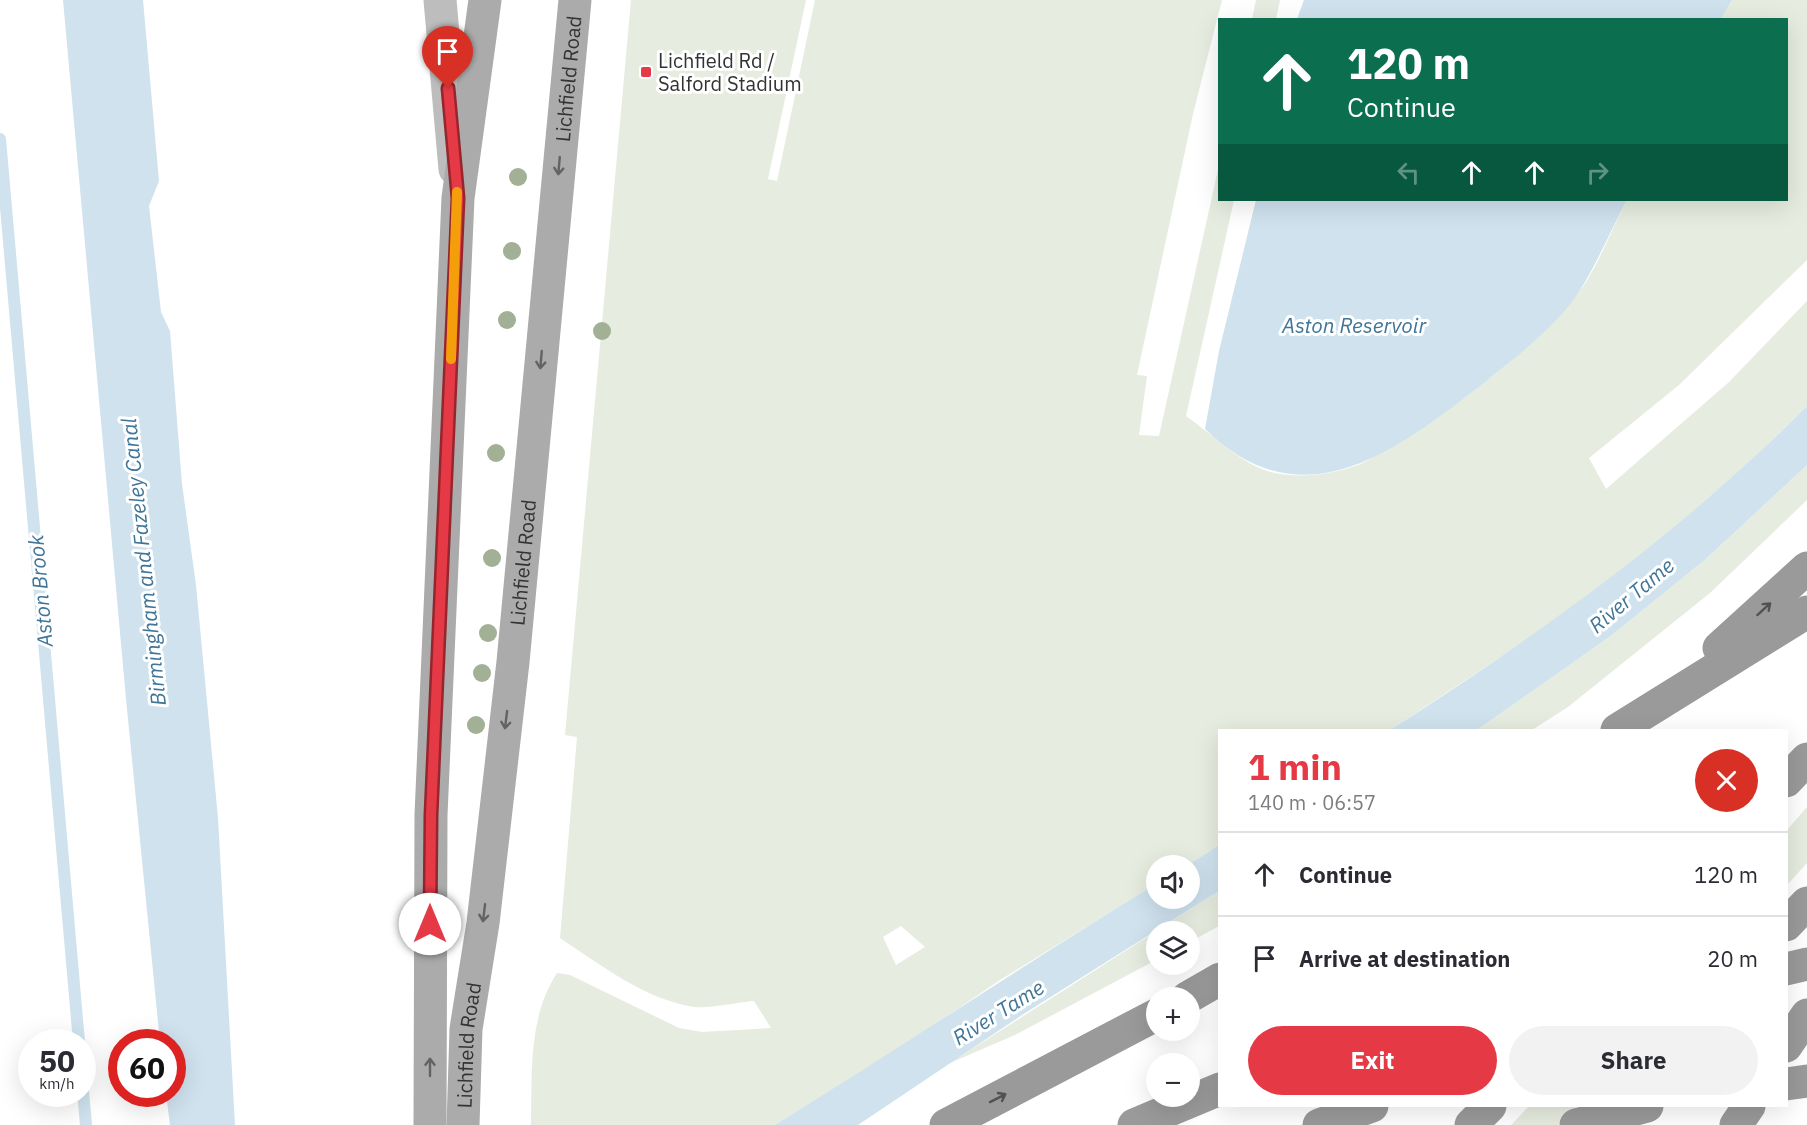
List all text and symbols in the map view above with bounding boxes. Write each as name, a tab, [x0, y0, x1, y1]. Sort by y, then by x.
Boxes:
street label: Lichfield Road	[548, 14, 587, 143]
pin	[422, 26, 473, 88]
icon: arrive	[431, 35, 464, 68]
text: 120 m	[1347, 36, 1470, 91]
icon: ahead	[1248, 42, 1326, 120]
place label: Lichfield Rd / Salford Stadium	[658, 47, 802, 97]
marker: Lichfield Rd / Salford Stadium	[639, 65, 653, 79]
text: Continue	[1347, 89, 1456, 124]
one-way arrow	[553, 156, 564, 176]
icon: left	[1392, 156, 1425, 189]
icon: ahead	[1455, 156, 1488, 189]
icon: ahead	[1518, 156, 1551, 189]
icon: right	[1581, 156, 1614, 189]
water label: Aston Reservoir	[1281, 311, 1427, 339]
one-way arrow	[535, 350, 546, 370]
water label: Birmingham and Fazeley Canal	[114, 416, 172, 707]
street label: Lichfield Road	[503, 498, 542, 627]
water label: Aston Brook	[21, 533, 59, 649]
water label: River Tame	[1582, 551, 1680, 639]
one-way arrow	[1756, 602, 1771, 616]
one-way arrow	[500, 709, 511, 729]
text: 1 min	[1248, 743, 1342, 790]
button: close	[1695, 749, 1758, 812]
text: 140 m · 06:57	[1248, 789, 1376, 816]
map controls	[1146, 855, 1200, 1107]
button: sound	[1146, 855, 1200, 909]
icon: ahead	[1248, 858, 1281, 891]
text: Continue	[1299, 860, 1392, 889]
text: 120 m	[1694, 860, 1758, 889]
position arrow	[398, 892, 462, 956]
one-way arrow	[478, 903, 489, 923]
button: layers	[1146, 921, 1200, 975]
icon: arrive	[1248, 942, 1281, 975]
text: Arrive at destination	[1299, 944, 1510, 973]
text: 20 m	[1707, 944, 1758, 973]
water label: River Tame	[947, 973, 1049, 1051]
street label: Lichfield Road	[450, 980, 487, 1109]
button: +	[1146, 987, 1200, 1041]
button: Exit	[1248, 1026, 1497, 1095]
button: Share	[1509, 1026, 1758, 1095]
speed limit sign: 60	[108, 1029, 186, 1107]
text: 50	[39, 1041, 75, 1080]
button: −	[1146, 1053, 1200, 1107]
one-way arrow	[424, 1057, 436, 1077]
text: km/h	[39, 1074, 75, 1093]
one-way arrow	[989, 1092, 1007, 1103]

